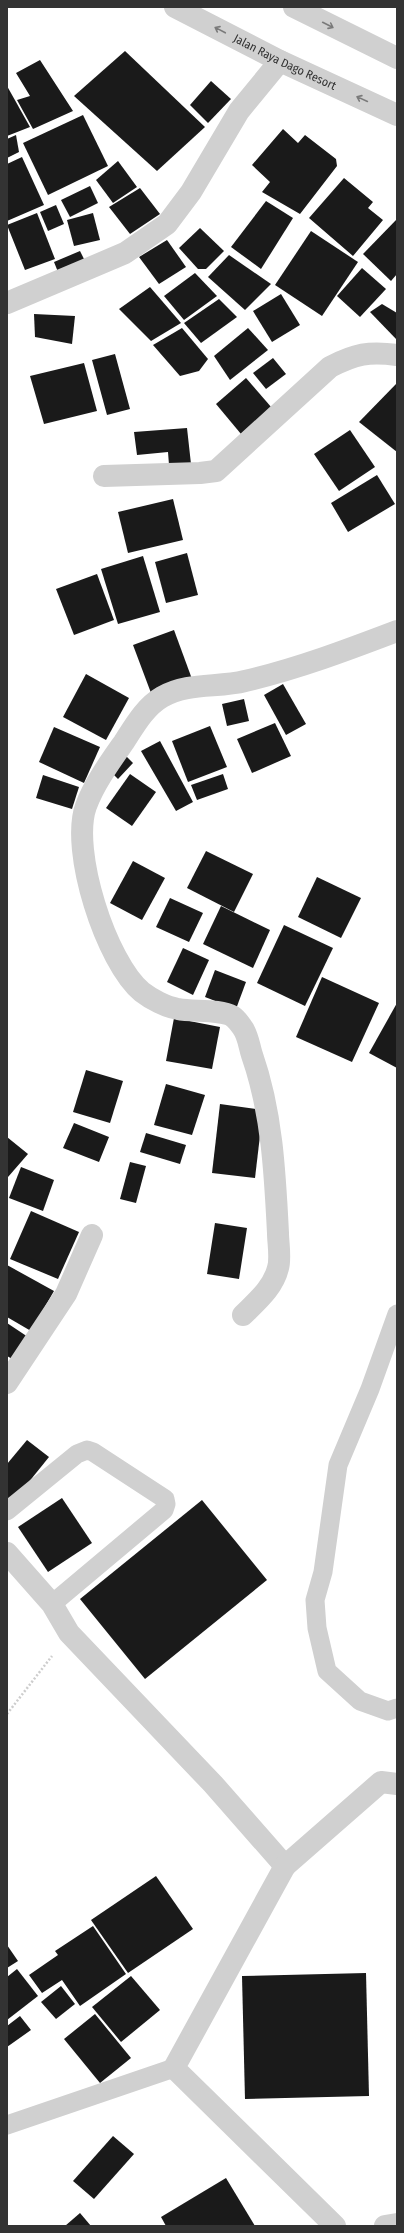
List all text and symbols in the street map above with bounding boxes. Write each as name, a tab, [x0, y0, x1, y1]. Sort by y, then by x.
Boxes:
one-way arrow	[322, 21, 334, 29]
one-way arrow	[214, 26, 226, 33]
street label: Jalan Raya Dago Resort	[231, 31, 338, 93]
one-way arrow	[356, 95, 368, 102]

